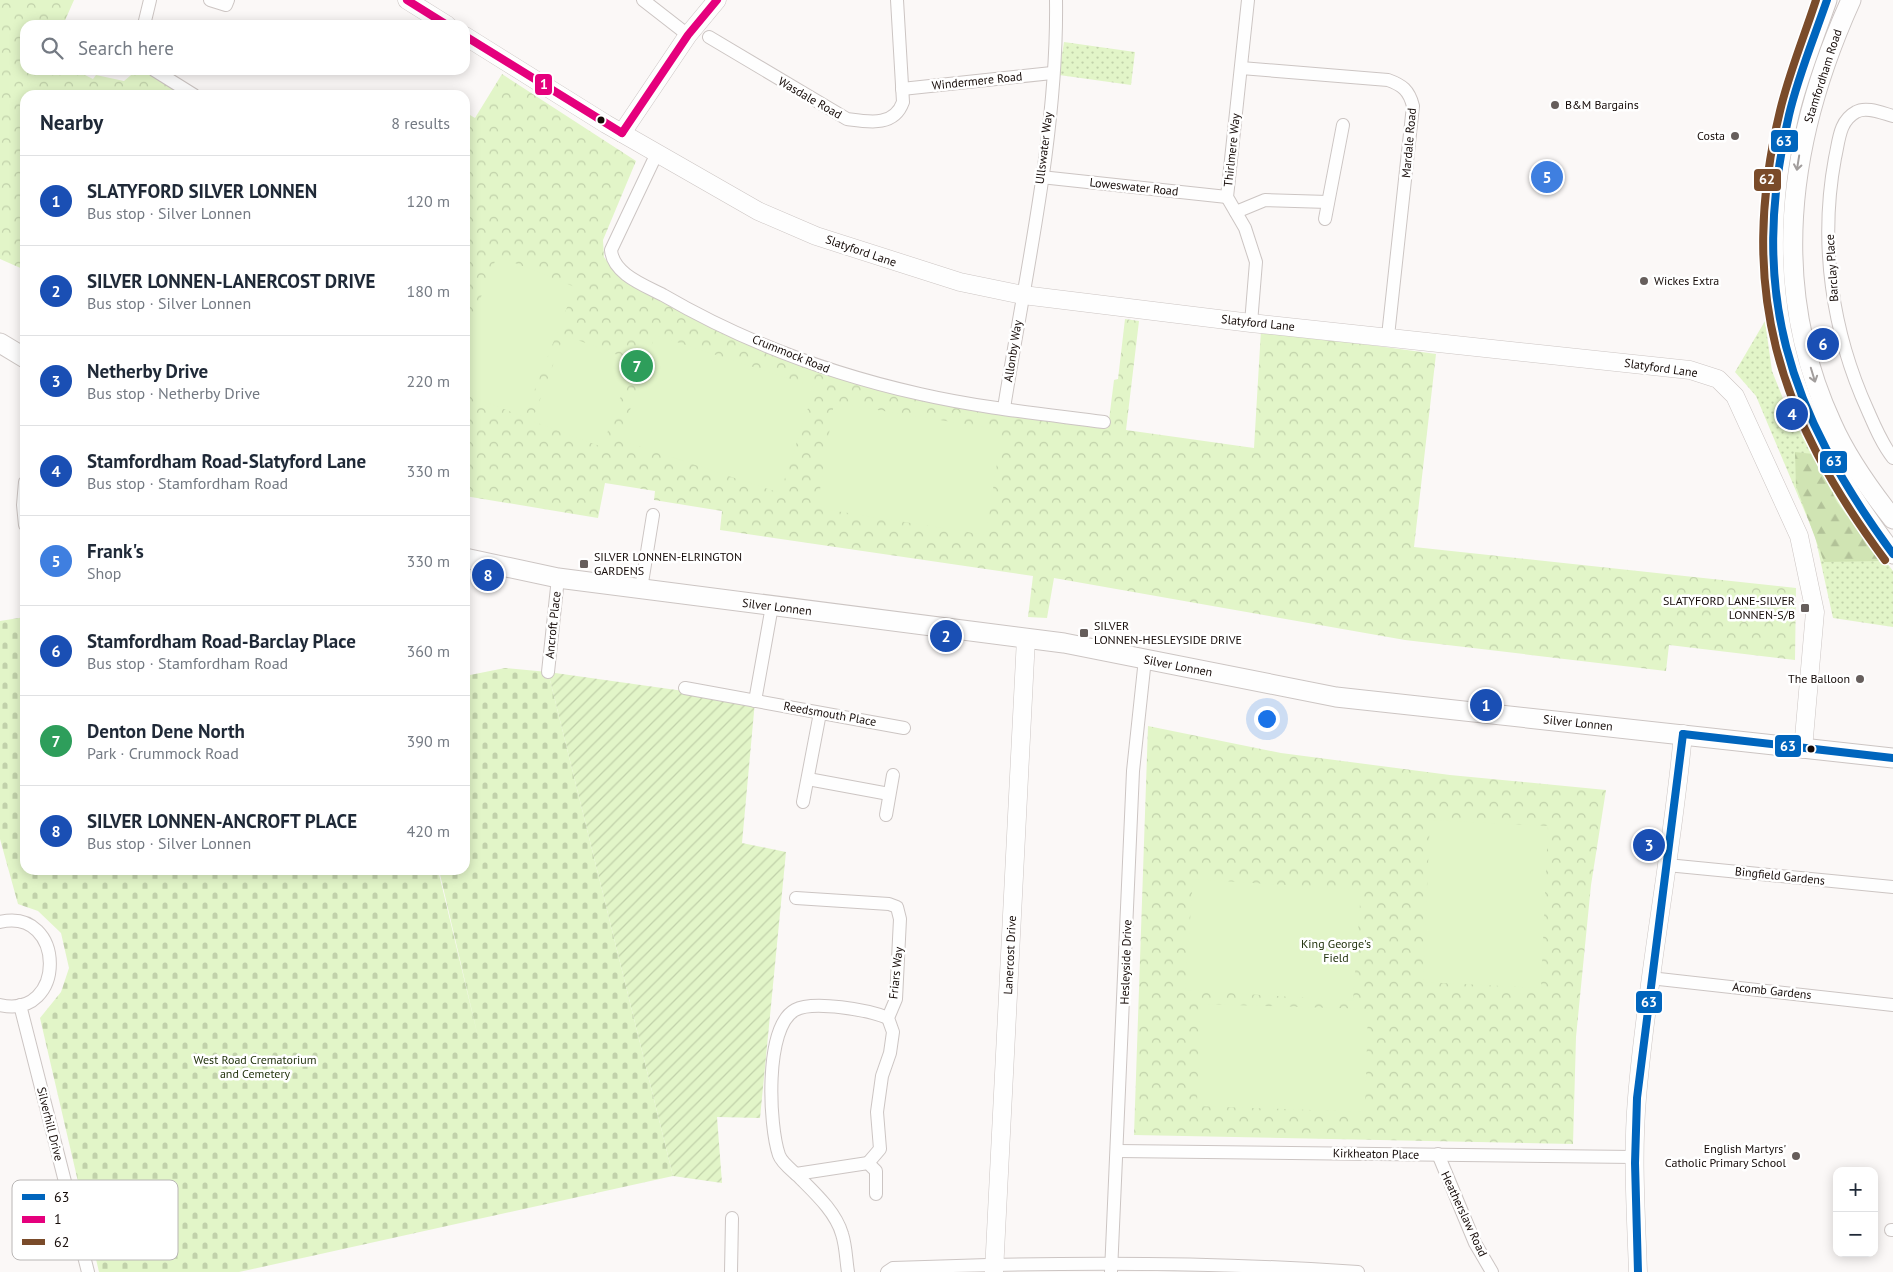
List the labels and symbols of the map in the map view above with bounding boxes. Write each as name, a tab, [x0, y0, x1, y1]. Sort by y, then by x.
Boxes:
street label: Stamfordham Road	[1800, 27, 1845, 125]
street label: Windermere Road	[931, 68, 1023, 93]
line badge: 1	[534, 73, 553, 96]
street label: Wasdale Road	[776, 73, 845, 122]
text: 1	[540, 75, 548, 93]
place label: B&M Bargains	[1565, 97, 1639, 112]
marker: B&M Bargains	[1549, 99, 1561, 111]
street label: Mardale Road	[1398, 107, 1419, 179]
street label: Ullswater Way	[1032, 111, 1055, 185]
street label: Thirlmere Way	[1220, 112, 1243, 188]
unlabelled marker	[596, 115, 606, 125]
place label: Costa	[1697, 128, 1725, 143]
line badge: 63	[1770, 129, 1799, 153]
marker: Costa	[1729, 130, 1741, 142]
text: 63	[1776, 132, 1792, 150]
one-way arrow	[1793, 154, 1803, 170]
pin: 5	[1531, 158, 1563, 196]
line badge: 62	[1753, 168, 1782, 192]
text: 62	[1759, 170, 1775, 188]
street label: Loweswater Road	[1089, 174, 1179, 199]
street label: Slatyford Lane	[824, 231, 899, 270]
street label: Barclay Place	[1822, 234, 1841, 302]
place label: Wickes Extra	[1654, 273, 1719, 288]
marker: Wickes Extra	[1638, 275, 1650, 287]
street label: Slatyford Lane	[1221, 311, 1296, 334]
street label: Allonby Way	[1000, 318, 1025, 383]
pin: 6	[1807, 325, 1839, 363]
street label: Crummock Road	[750, 331, 832, 376]
pin: 7	[621, 347, 653, 385]
street label: Slatyford Lane	[1623, 355, 1699, 380]
one-way arrow	[1809, 367, 1819, 383]
pin: 4	[1776, 395, 1808, 433]
line badge: 63	[1819, 450, 1848, 474]
text: 63	[1826, 452, 1842, 470]
place label: SILVER LONNEN-ELRINGTON GARDENS	[594, 549, 742, 578]
pin: 8	[472, 556, 504, 594]
marker: SILVER LONNEN-ELRINGTON GARDENS	[578, 558, 590, 570]
street label: Ancroft Place	[542, 591, 563, 659]
place label: SLATYFORD LANE-SILVER LONNEN-S/B	[1663, 593, 1795, 622]
street label: Silver Lonnen	[741, 595, 813, 618]
marker: SLATYFORD LANE-SILVER LONNEN-S/B	[1799, 602, 1811, 614]
pin: 2	[930, 617, 962, 655]
place label: SILVER LONNEN-HESLEYSIDE DRIVE	[1094, 618, 1242, 647]
marker: SILVER LONNEN-HESLEYSIDE DRIVE	[1078, 627, 1090, 639]
street label: Silver Lonnen	[1142, 651, 1214, 680]
place label: The Balloon	[1788, 671, 1850, 686]
marker: The Balloon	[1854, 673, 1866, 685]
pin: 1	[1470, 686, 1502, 724]
street label: Reedsmouth Place	[782, 698, 878, 729]
your location	[1254, 706, 1280, 732]
street label: Silver Lonnen	[1543, 711, 1614, 734]
line badge: 63	[1774, 734, 1802, 758]
text: 63	[1780, 737, 1796, 755]
unlabelled marker	[1806, 744, 1816, 754]
pin: 3	[1633, 826, 1665, 864]
street label: Bingfield Gardens	[1734, 863, 1826, 888]
street label: Lanercost Drive	[1000, 915, 1019, 995]
street label: Hesleyside Drive	[1117, 919, 1134, 1005]
park label: King George's Field	[1301, 936, 1371, 965]
street label: Friars Way	[885, 946, 906, 1000]
street label: Acomb Gardens	[1732, 979, 1812, 1002]
line badge: 63	[1635, 990, 1663, 1014]
text: 63	[1641, 993, 1657, 1011]
park label: West Road Crematorium and Cemetery	[194, 1052, 316, 1081]
street label: Silverhill Drive	[34, 1085, 67, 1162]
place label: English Martyrs' Catholic Primary School	[1665, 1141, 1786, 1170]
street label: Kirkheaton Place	[1333, 1145, 1419, 1162]
marker: English Martyrs' Catholic Primary School	[1790, 1150, 1802, 1162]
street label: Heatherslaw Road	[1438, 1169, 1491, 1259]
legend	[12, 1180, 178, 1260]
text: 63	[54, 1188, 69, 1206]
text: 1	[54, 1210, 62, 1228]
text: 62	[54, 1233, 69, 1251]

